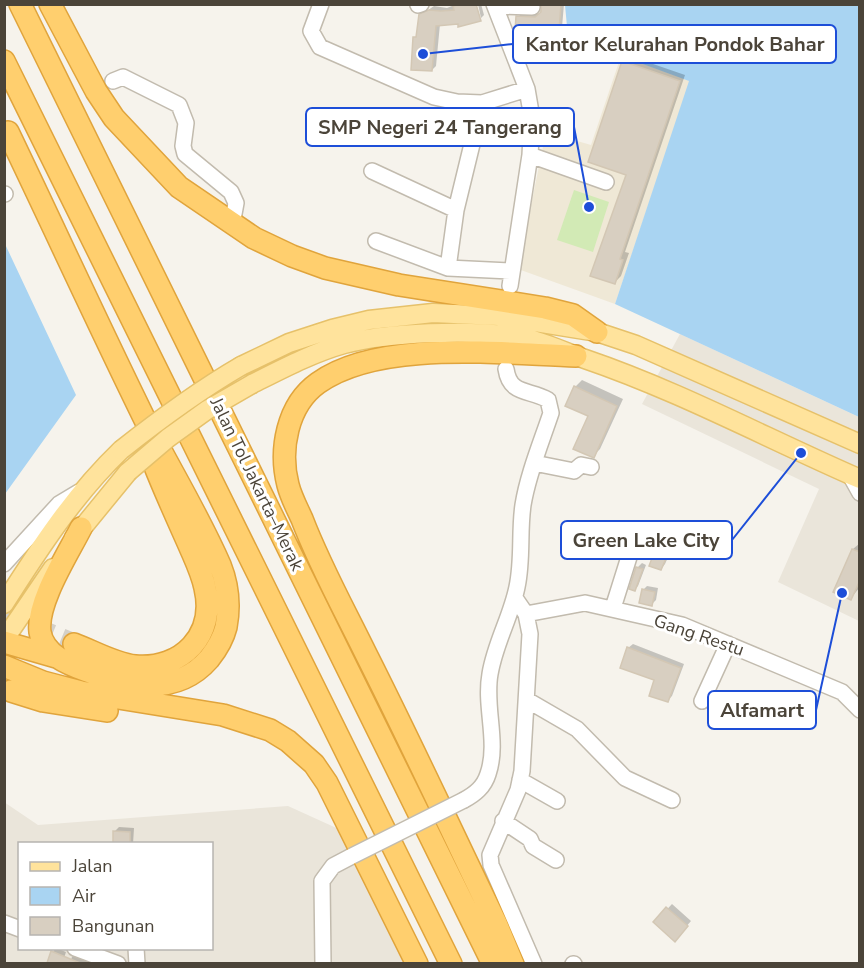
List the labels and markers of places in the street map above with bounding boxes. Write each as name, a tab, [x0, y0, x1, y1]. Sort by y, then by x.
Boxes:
callout: Kantor Kelurahan Pondok Bahar	[513, 25, 836, 63]
callout: SMP Negeri 24 Tangerang	[306, 108, 574, 146]
callout: Green Lake City	[561, 521, 732, 559]
callout: Alfamart	[708, 691, 816, 729]

